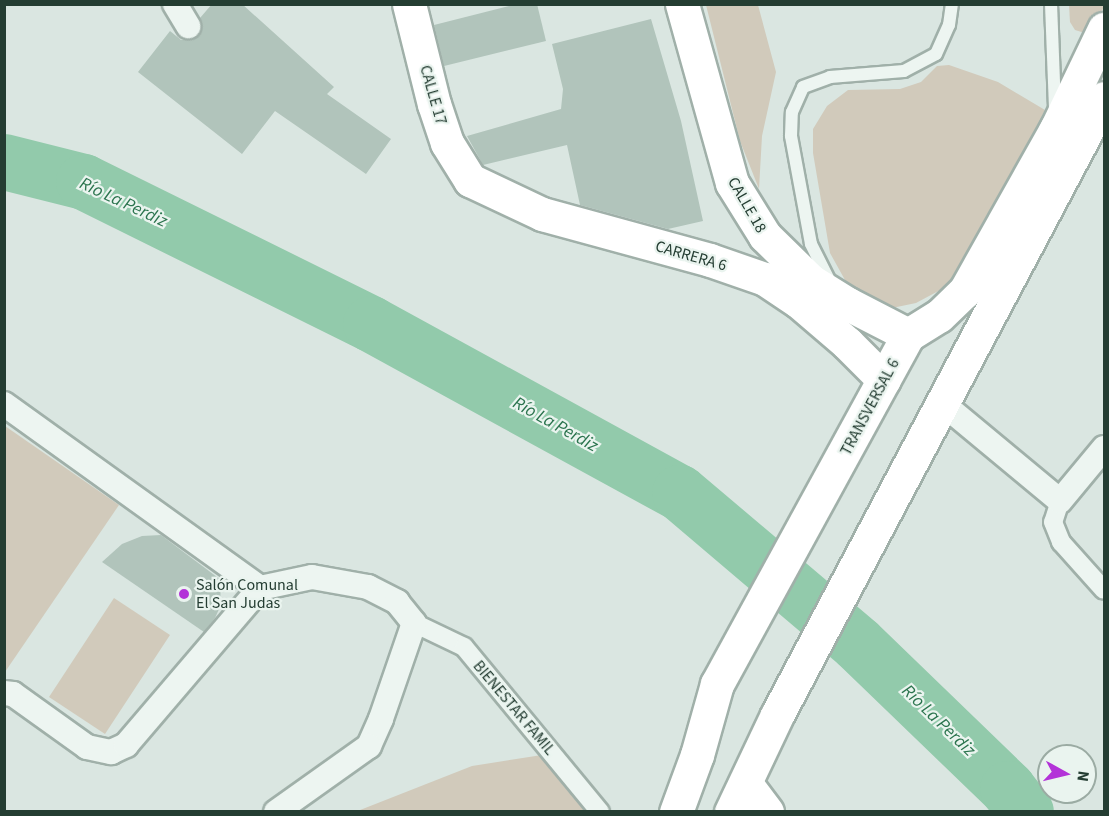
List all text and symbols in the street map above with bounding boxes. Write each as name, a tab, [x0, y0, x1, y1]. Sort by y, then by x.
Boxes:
street label: CALLE 17	[415, 63, 451, 127]
water label: Río La Perdiz	[76, 173, 170, 233]
street label: CALLE 18	[723, 174, 771, 236]
street label: CARRERA 6	[653, 237, 729, 275]
street label: TRANSVERSAL 6	[836, 355, 904, 459]
water label: Río La Perdiz	[509, 393, 601, 457]
place label: Salón Comunal El San Judas	[196, 575, 298, 613]
marker: Salón Comunal El San Judas	[177, 587, 191, 601]
street label: BIENESTAR FAMIL	[469, 657, 559, 759]
water label: Río La Perdiz	[897, 681, 979, 761]
north arrow	[1037, 744, 1097, 804]
text: N	[1071, 769, 1094, 783]

